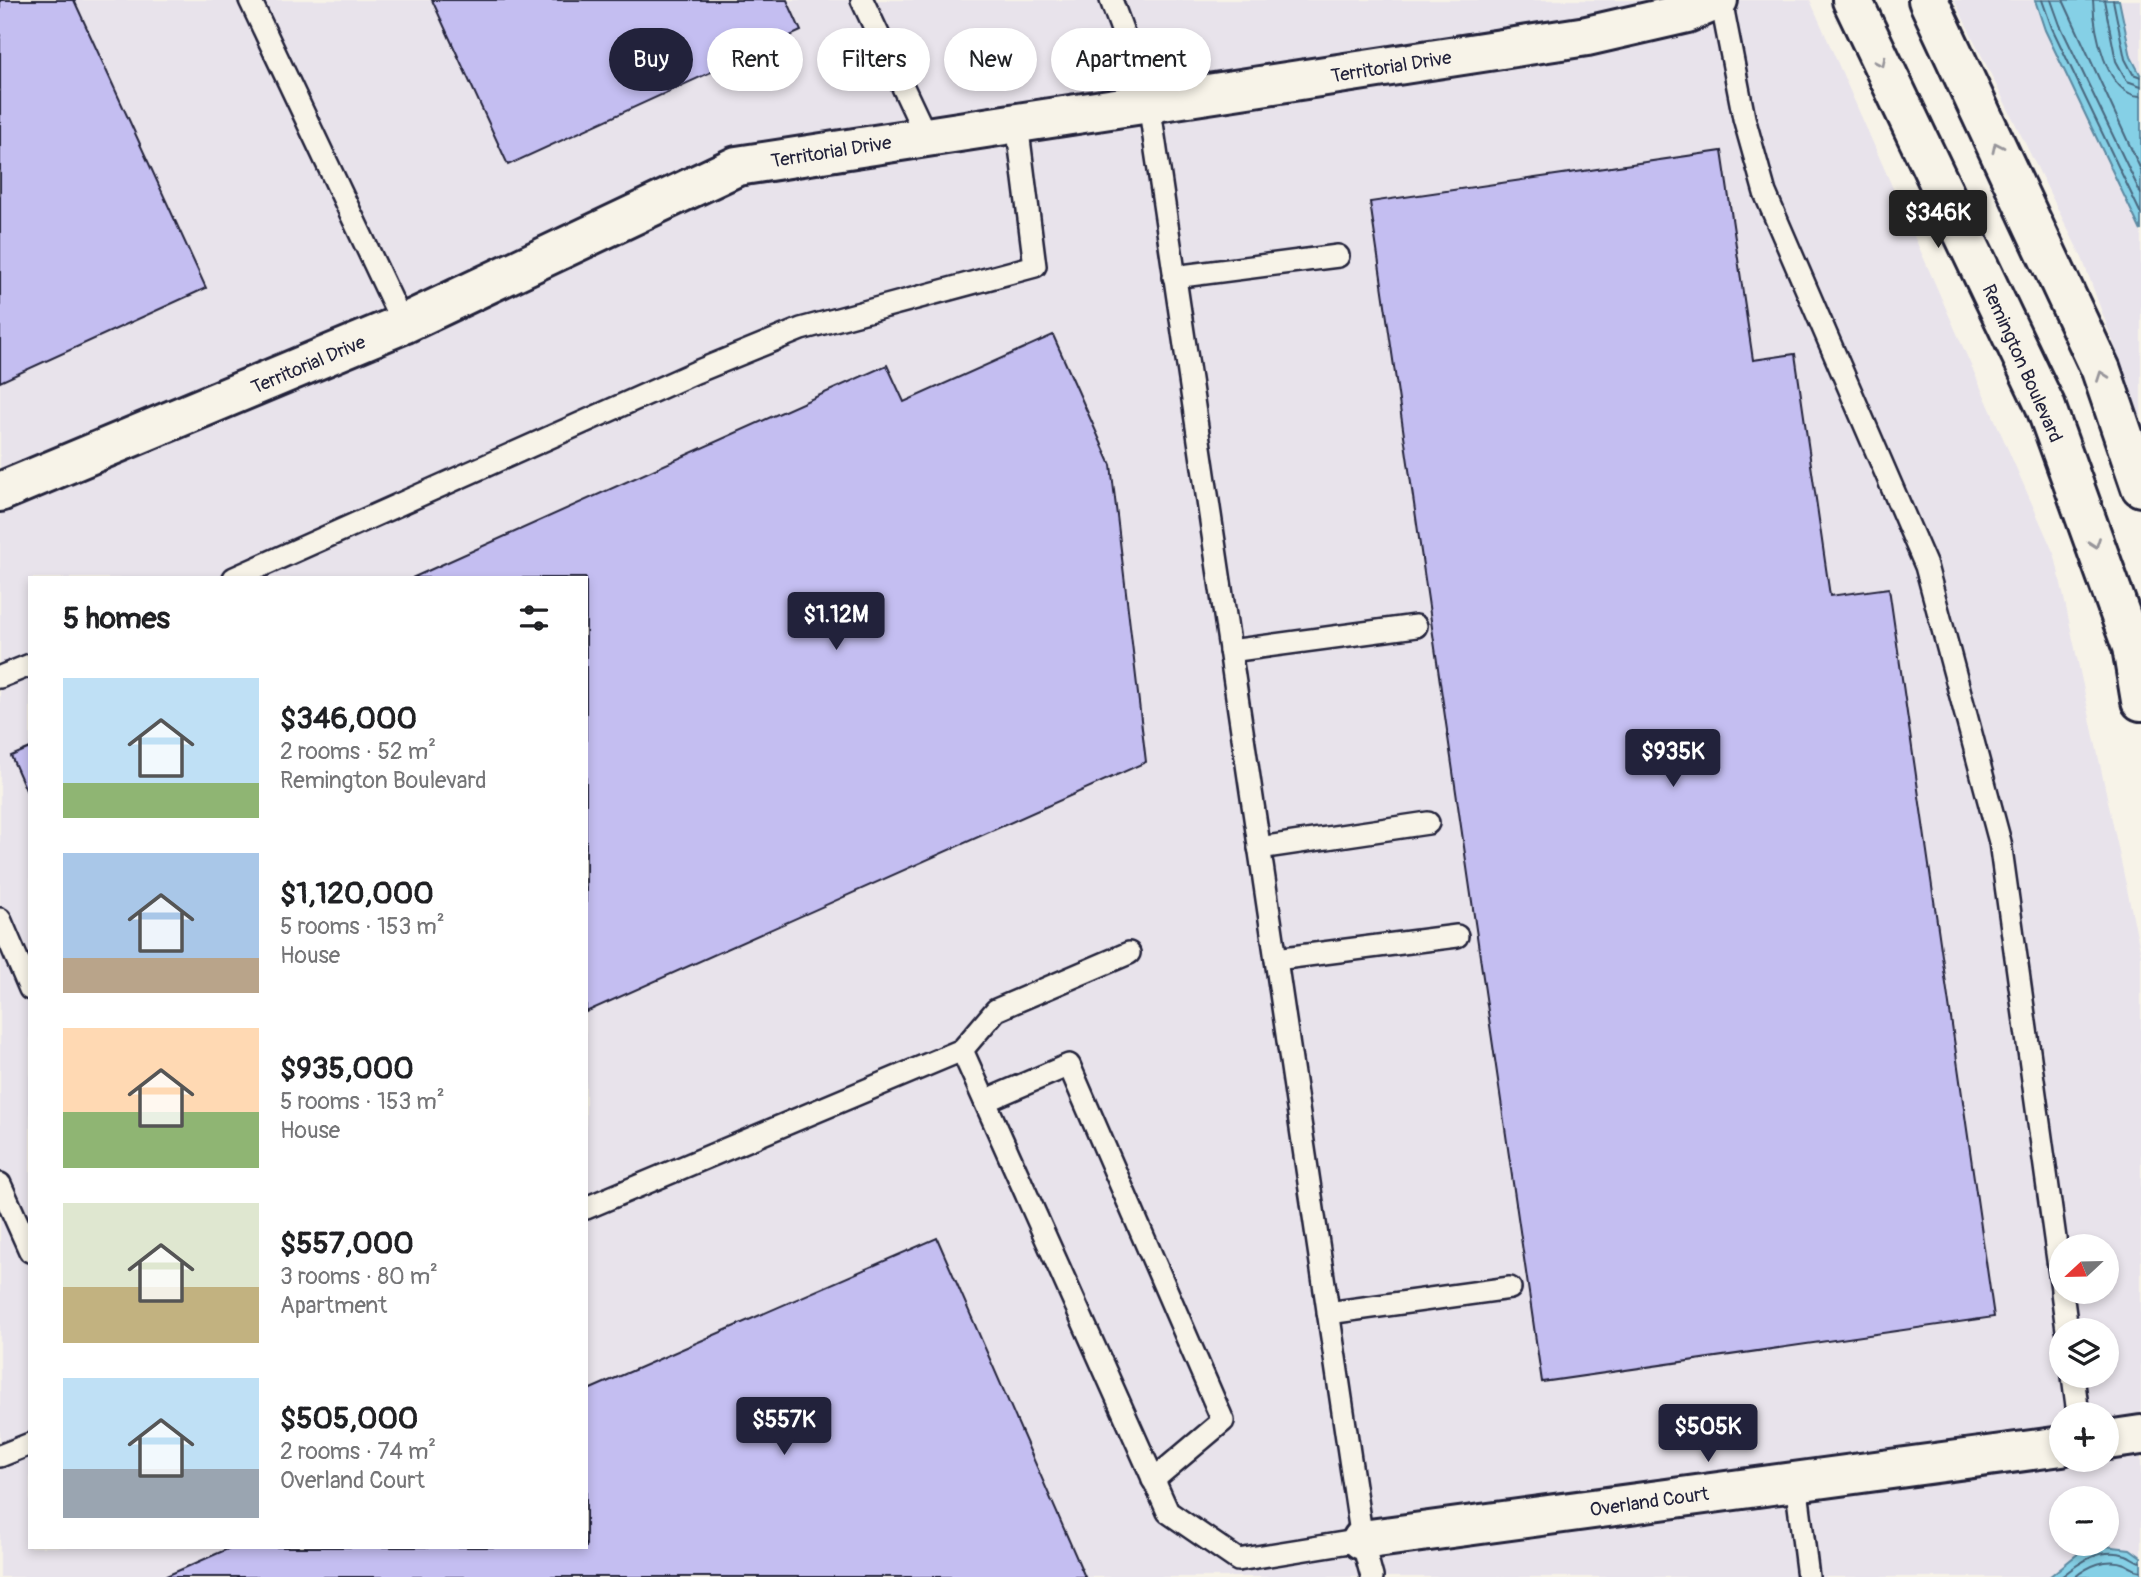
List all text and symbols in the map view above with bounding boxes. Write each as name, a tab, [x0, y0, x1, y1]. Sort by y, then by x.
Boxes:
chip: Buy	[609, 28, 693, 91]
chip: Rent	[707, 28, 803, 91]
chip: Filters	[817, 28, 930, 91]
chip: New	[944, 28, 1037, 91]
chip: Apartment	[1051, 28, 1211, 91]
street label: Territorial Drive	[1329, 46, 1454, 88]
one-way arrow	[1873, 55, 1887, 67]
street label: Territorial Drive	[769, 131, 894, 173]
one-way arrow	[1991, 142, 2005, 154]
pin: $346K	[1889, 190, 1987, 250]
text: $346K	[1905, 198, 1971, 227]
street label: Remington Boulevard	[1976, 281, 2068, 446]
street label: Territorial Drive	[248, 330, 370, 400]
one-way arrow	[2097, 371, 2111, 383]
one-way arrow	[2087, 537, 2101, 549]
pin: $1.12M	[779, 592, 893, 652]
icon: filters	[515, 599, 553, 637]
text: 5 homes	[63, 600, 170, 637]
text: $1.12M	[804, 600, 868, 629]
text: $346,000	[280, 700, 417, 737]
icon: home	[119, 706, 203, 790]
pin: $935K	[1624, 730, 1722, 789]
text: 2 rooms · 52 m²	[280, 737, 436, 766]
text: $935K	[1641, 737, 1705, 766]
text: Remington Boulevard	[280, 766, 487, 795]
text: $1,120,000	[280, 875, 434, 912]
icon: home	[119, 881, 203, 965]
text: 5 rooms · 153 m²	[280, 912, 445, 941]
text: House	[280, 941, 340, 970]
text: $935,000	[280, 1050, 414, 1087]
icon: home	[119, 1056, 203, 1140]
text: 5 rooms · 153 m²	[280, 1087, 445, 1116]
text: House	[280, 1116, 340, 1145]
text: $557,000	[280, 1225, 414, 1262]
icon: home	[119, 1231, 203, 1315]
north arrow	[2049, 1234, 2119, 1304]
map controls	[2049, 1234, 2119, 1556]
text: 3 rooms · 80 m²	[280, 1262, 438, 1291]
text: Apartment	[280, 1291, 387, 1320]
button: layers	[2049, 1318, 2119, 1388]
pin: $557K	[735, 1398, 833, 1457]
text: $505,000	[280, 1400, 418, 1437]
button: +	[2049, 1402, 2119, 1472]
pin: $505K	[1659, 1404, 1757, 1464]
text: $557K	[752, 1405, 816, 1434]
icon: home	[119, 1406, 203, 1490]
text: $505K	[1675, 1412, 1741, 1441]
text: 2 rooms · 74 m²	[280, 1437, 436, 1466]
text: Overland Court	[280, 1466, 425, 1495]
street label: Overland Court	[1588, 1482, 1710, 1522]
button: −	[2049, 1486, 2119, 1556]

